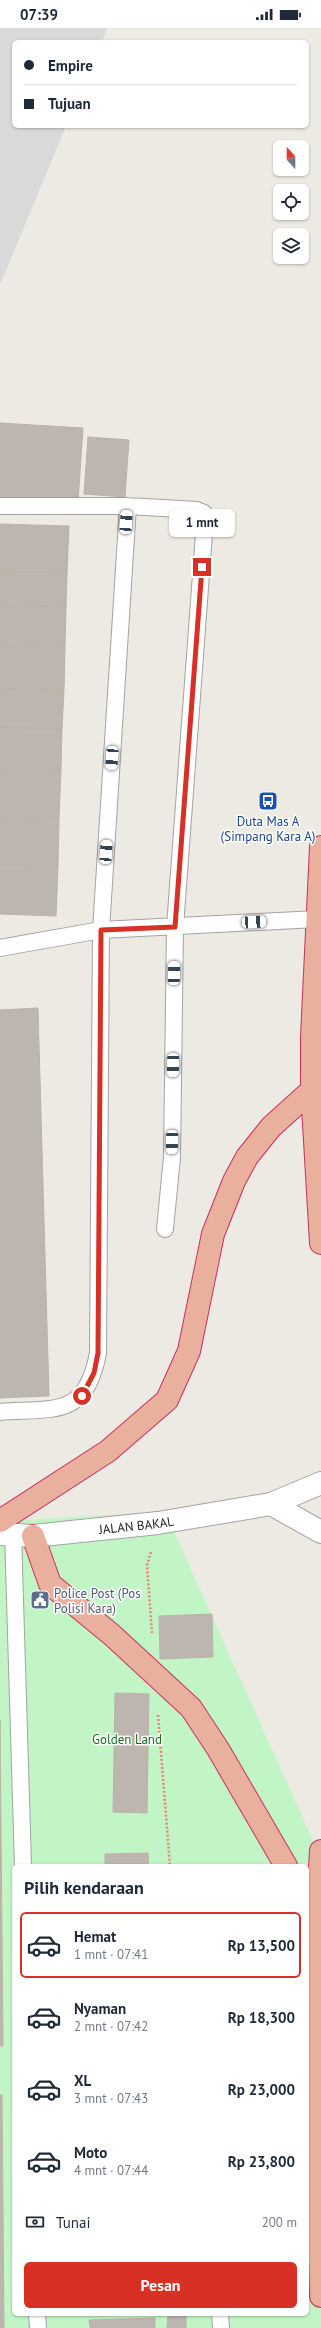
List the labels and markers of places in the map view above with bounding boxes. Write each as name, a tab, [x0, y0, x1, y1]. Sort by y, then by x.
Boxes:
bus stop icon: Duta Mas A (Simpang Kara A)	[257, 790, 279, 812]
place label: Duta Mas A (Simpang Kara A)	[221, 813, 315, 845]
place label: Police Post (Pos Polisi Kara)	[54, 1585, 141, 1617]
public building icon: Police Post (Pos Polisi Kara)	[29, 1589, 51, 1611]

